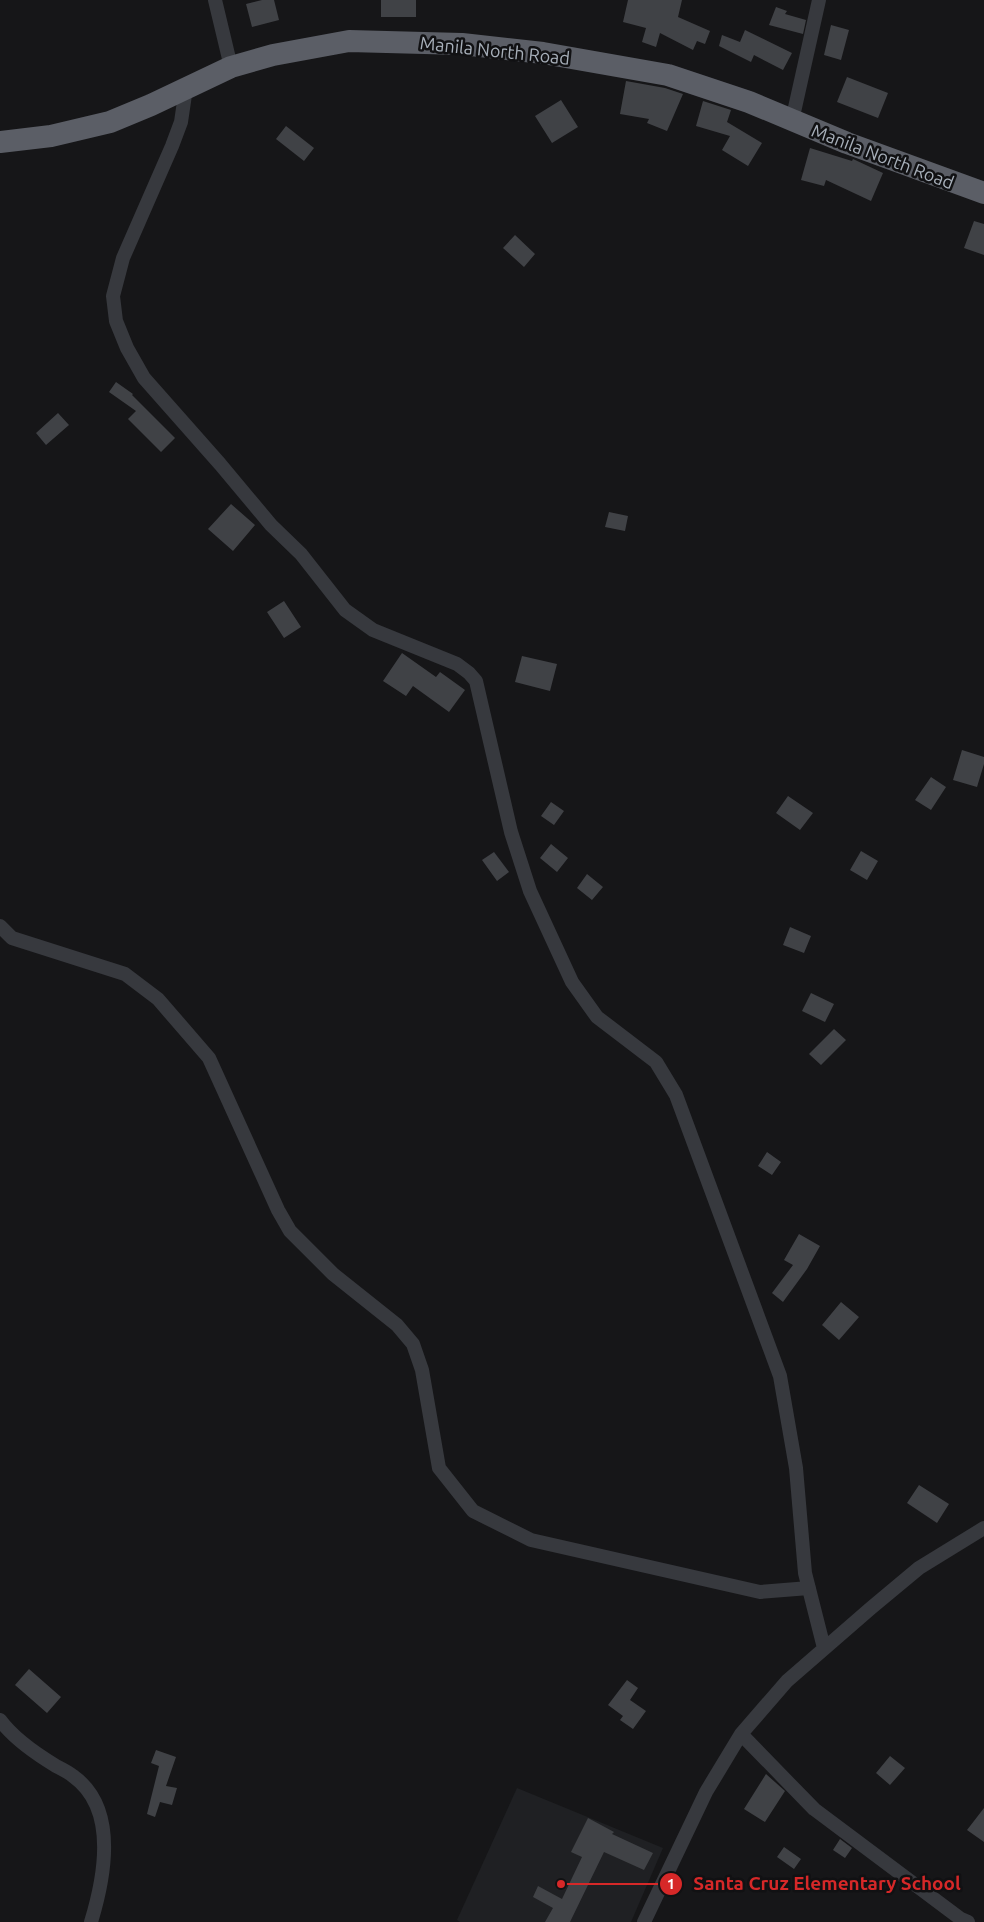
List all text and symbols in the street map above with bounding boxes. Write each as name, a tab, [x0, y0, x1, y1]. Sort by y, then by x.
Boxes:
street label: Manila North Road	[419, 32, 571, 68]
street label: Manila North Road	[809, 120, 957, 192]
callout: Santa Cruz Elementary School	[659, 1867, 971, 1901]
text: Santa Cruz Elementary School	[693, 1872, 961, 1894]
text: 1	[667, 1875, 675, 1892]

